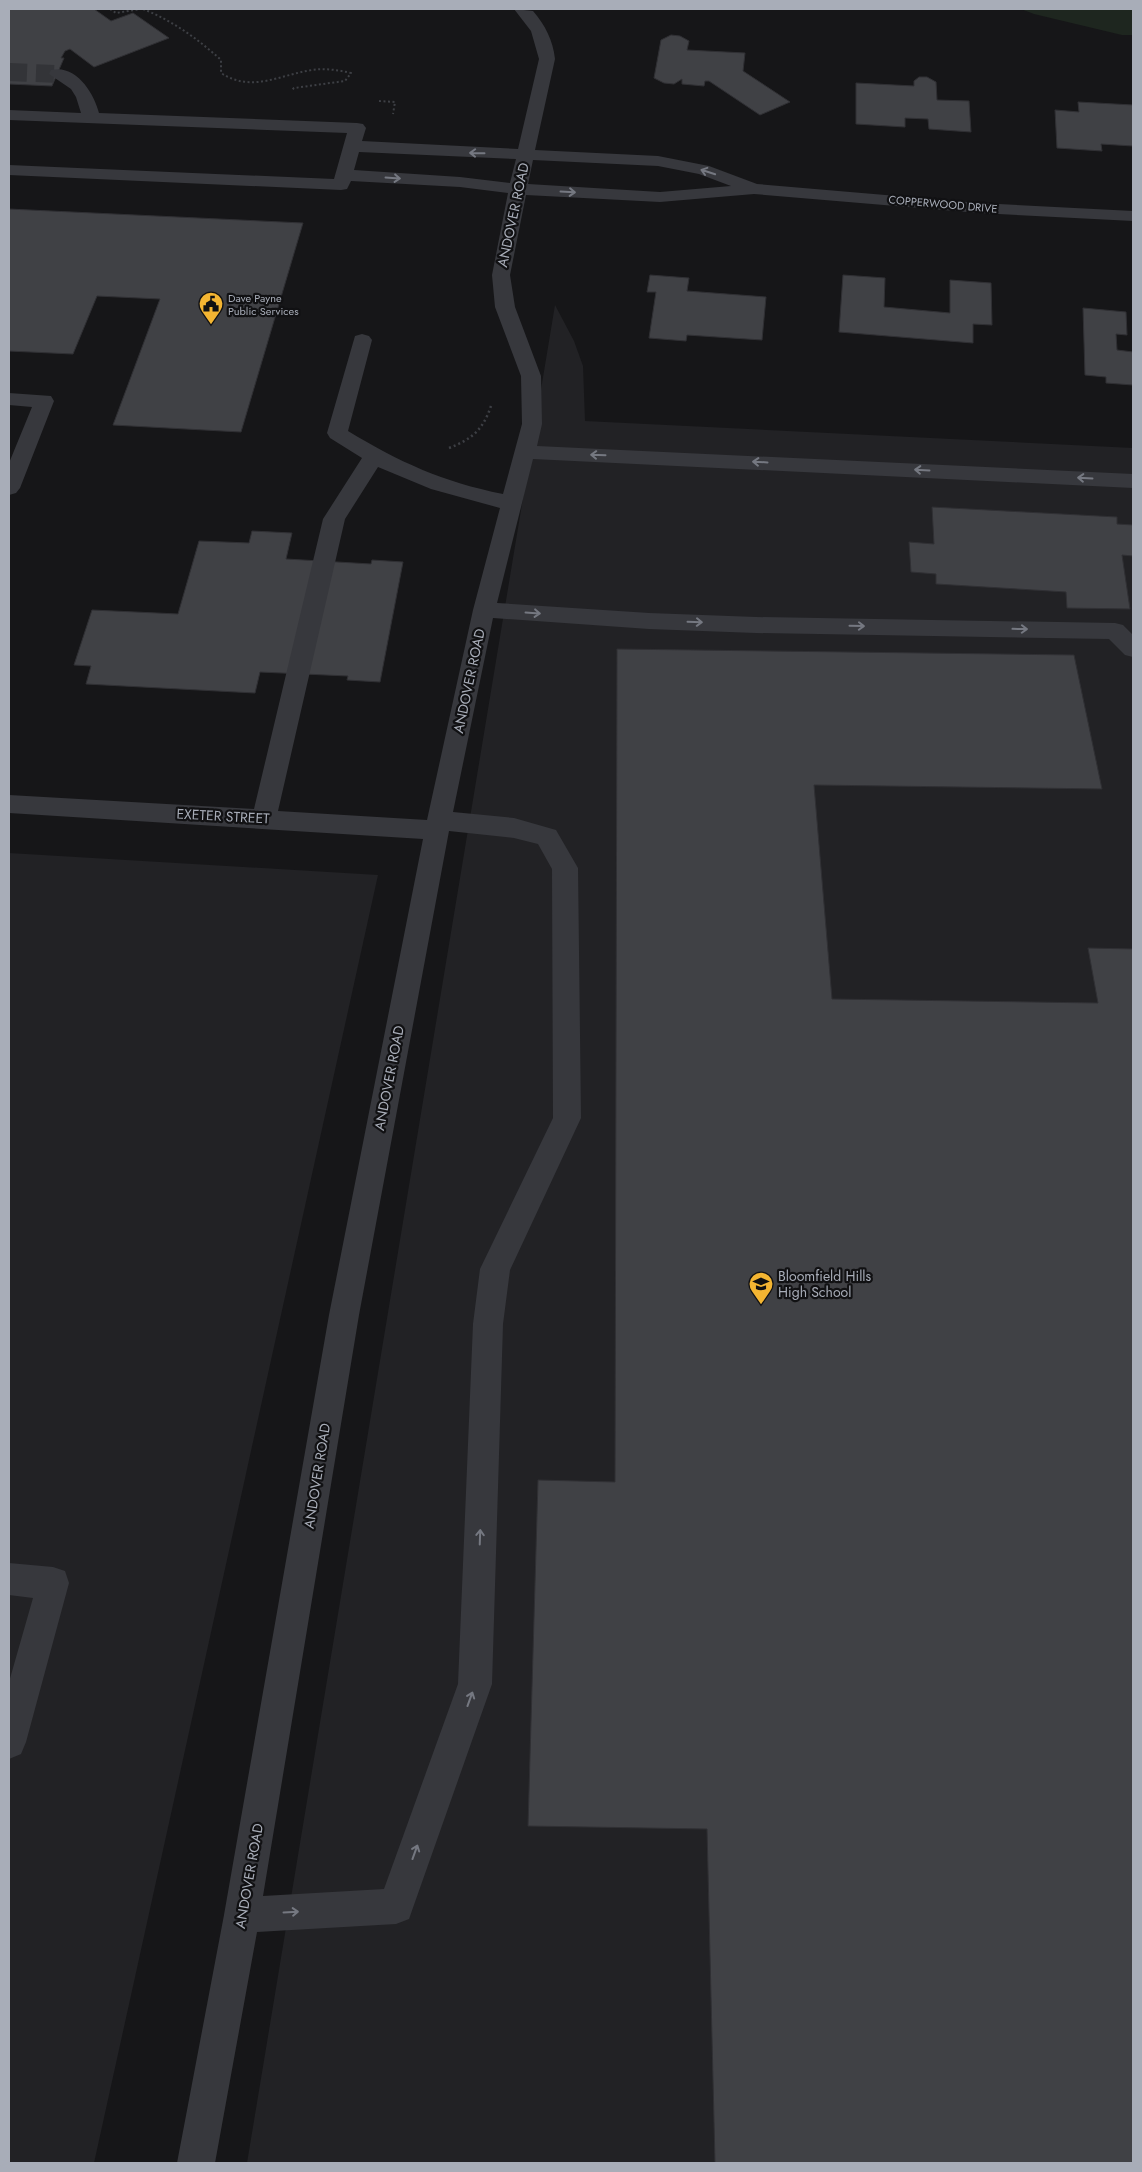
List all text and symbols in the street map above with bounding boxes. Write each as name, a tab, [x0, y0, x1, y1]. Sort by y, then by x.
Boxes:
one-way arrow	[470, 148, 486, 158]
street label: ANDOVER ROAD	[492, 161, 534, 269]
one-way arrow	[701, 167, 716, 176]
one-way arrow	[385, 174, 401, 183]
one-way arrow	[559, 187, 575, 196]
street label: COPPERWOOD DRIVE	[888, 191, 998, 217]
place label: Dave Payne Public Services	[228, 290, 299, 319]
public building icon: Dave Payne Public Services	[198, 291, 224, 325]
one-way arrow	[590, 450, 606, 460]
one-way arrow	[752, 458, 768, 467]
one-way arrow	[915, 466, 931, 475]
one-way arrow	[1077, 474, 1093, 483]
one-way arrow	[524, 608, 540, 617]
one-way arrow	[687, 618, 703, 627]
one-way arrow	[849, 621, 865, 631]
one-way arrow	[1012, 624, 1028, 634]
street label: ANDOVER ROAD	[448, 627, 490, 735]
street label: EXETER STREET	[176, 804, 271, 828]
street label: ANDOVER ROAD	[369, 1024, 409, 1132]
place label: Bloomfield Hills High School	[778, 1266, 872, 1302]
school or university icon: Bloomfield Hills High School	[748, 1271, 774, 1305]
street label: ANDOVER ROAD	[299, 1422, 335, 1530]
one-way arrow	[476, 1529, 485, 1545]
one-way arrow	[466, 1691, 475, 1707]
street label: ANDOVER ROAD	[230, 1822, 268, 1930]
one-way arrow	[411, 1845, 420, 1860]
one-way arrow	[283, 1907, 299, 1916]

